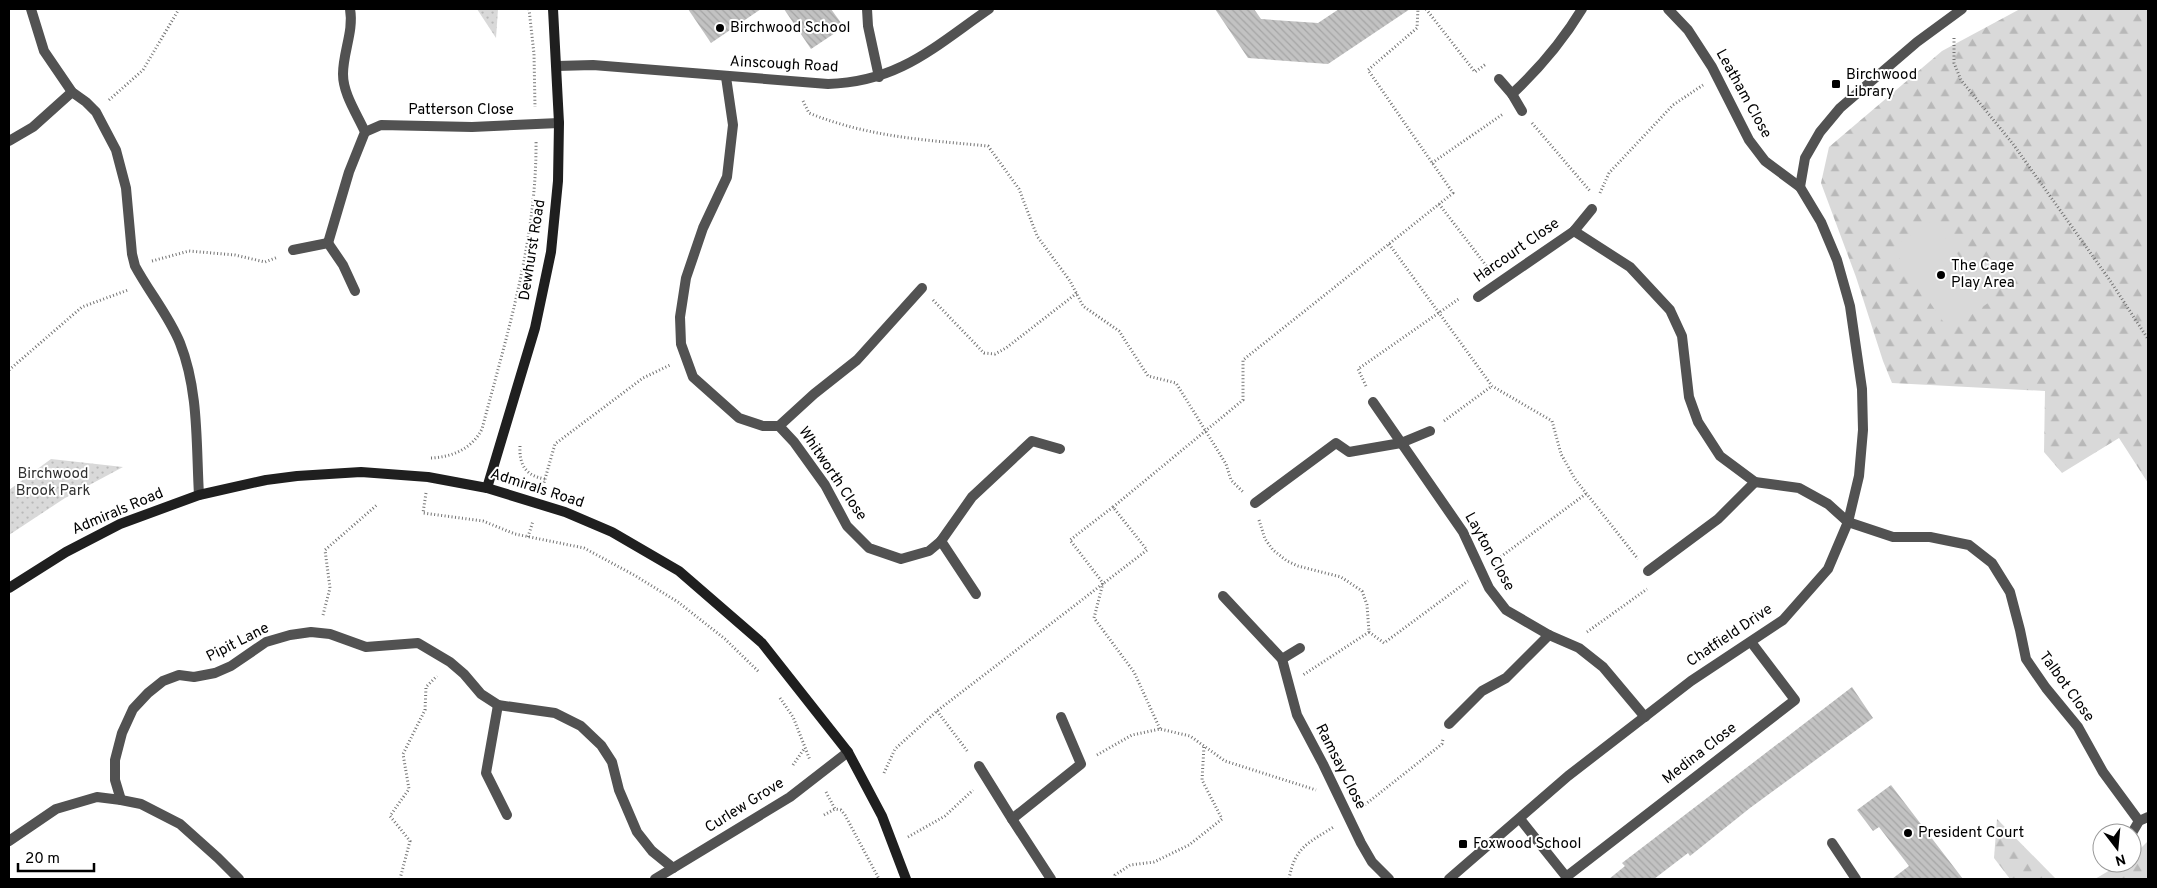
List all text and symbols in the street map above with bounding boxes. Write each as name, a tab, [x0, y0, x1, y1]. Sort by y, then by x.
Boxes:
place label: Birchwood School	[730, 19, 850, 38]
marker: Birchwood School	[714, 22, 726, 34]
street label: Leatham Close	[1711, 46, 1775, 142]
street label: Ainscough Road	[729, 53, 839, 77]
place label: Birchwood Library	[1846, 66, 1917, 102]
marker: Birchwood Library	[1830, 78, 1842, 90]
street label: Patterson Close	[408, 101, 514, 120]
street label: Dewhurst Road	[516, 198, 550, 302]
street label: Harcourt Close	[1471, 214, 1563, 288]
place label: The Cage Play Area	[1951, 257, 2015, 293]
marker: The Cage Play Area	[1935, 269, 1947, 281]
street label: Whitworth Close	[794, 423, 870, 525]
park label: Birchwood Brook Park	[16, 465, 90, 501]
street label: Admirals Road	[488, 465, 586, 513]
street label: Admirals Road	[69, 484, 167, 540]
street label: Layton Close	[1460, 509, 1518, 595]
street label: Chatfield Drive	[1683, 600, 1777, 672]
street label: Pipit Lane	[203, 619, 273, 667]
street label: Talbot Close	[2034, 648, 2098, 726]
street label: Medina Close	[1659, 719, 1741, 789]
street label: Ramsay Close	[1310, 721, 1370, 813]
street label: Curlew Grove	[702, 774, 788, 838]
north arrow	[2092, 823, 2142, 873]
place label: President Court	[1918, 824, 2024, 843]
marker: President Court	[1902, 827, 1914, 839]
place label: Foxwood School	[1473, 835, 1581, 854]
marker: Foxwood School	[1457, 838, 1469, 850]
scale bar	[18, 840, 94, 872]
text: N	[2113, 849, 2127, 869]
text: 20 m	[25, 850, 60, 869]

